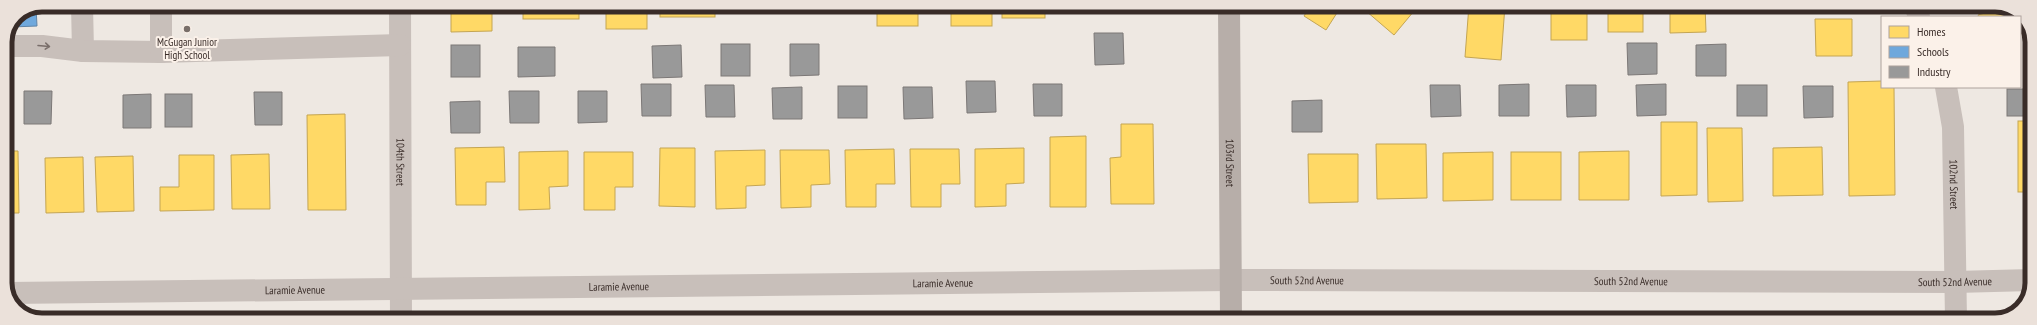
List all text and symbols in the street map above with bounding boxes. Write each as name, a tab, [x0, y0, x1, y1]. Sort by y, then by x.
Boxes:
legend	[1881, 16, 2021, 88]
marker: McGugan Junior High School	[182, 24, 192, 34]
text: Homes	[1917, 24, 1945, 39]
place label: McGugan Junior High School	[157, 35, 217, 62]
one-way arrow	[37, 43, 50, 50]
text: Schools	[1917, 44, 1949, 59]
text: Industry	[1917, 64, 1951, 79]
street label: 104th Street	[393, 138, 408, 186]
street label: 103rd Street	[1223, 139, 1237, 187]
street label: 102nd Street	[1947, 159, 1961, 209]
street label: South 52nd Avenue	[1270, 273, 1344, 287]
street label: South 52nd Avenue	[1594, 274, 1668, 288]
street label: South 52nd Avenue	[1918, 274, 1993, 289]
street label: Laramie Avenue	[913, 276, 974, 290]
street label: Laramie Avenue	[589, 279, 650, 294]
street label: Laramie Avenue	[265, 283, 326, 297]

